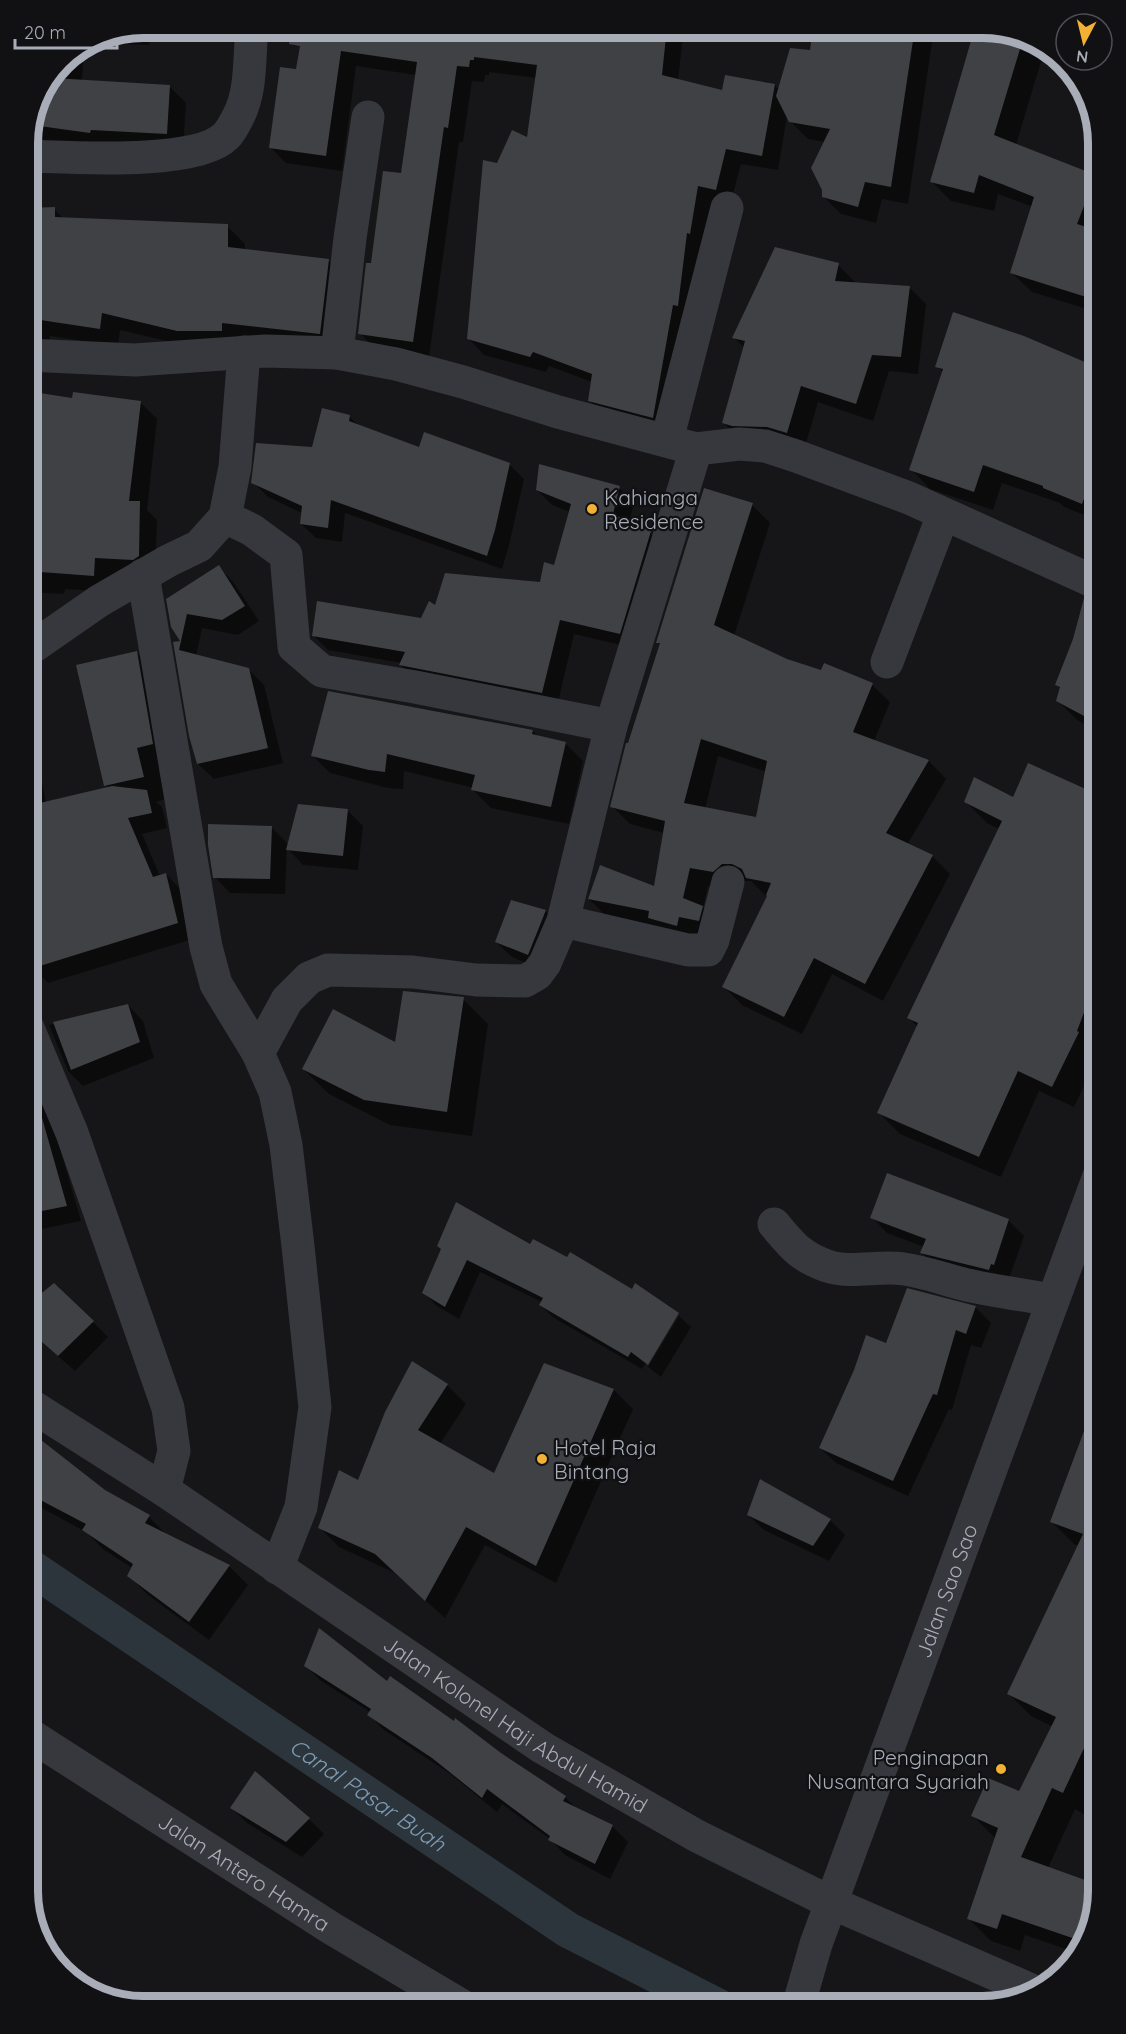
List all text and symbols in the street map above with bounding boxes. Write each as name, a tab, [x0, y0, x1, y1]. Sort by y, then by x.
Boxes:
scale bar	[15, 12, 117, 50]
north arrow	[1054, 12, 1114, 72]
text: 20 m	[24, 21, 66, 44]
text: N	[1075, 46, 1089, 68]
place label: Kahianga Residence	[604, 484, 704, 534]
marker: Kahianga Residence	[585, 502, 599, 516]
place label: Hotel Raja Bintang	[554, 1434, 657, 1484]
marker: Hotel Raja Bintang	[535, 1452, 549, 1466]
street label: Jalan Sao Sao	[910, 1520, 983, 1661]
street label: Jalan Kolonel Haji Abdul Hamid	[379, 1630, 652, 1818]
water label: Canal Pasar Buah	[284, 1732, 451, 1858]
place label: Penginapan Nusantara Syariah	[807, 1744, 989, 1794]
marker: Penginapan Nusantara Syariah	[994, 1762, 1008, 1776]
street label: Jalan Antero Hamra	[154, 1808, 335, 1937]

